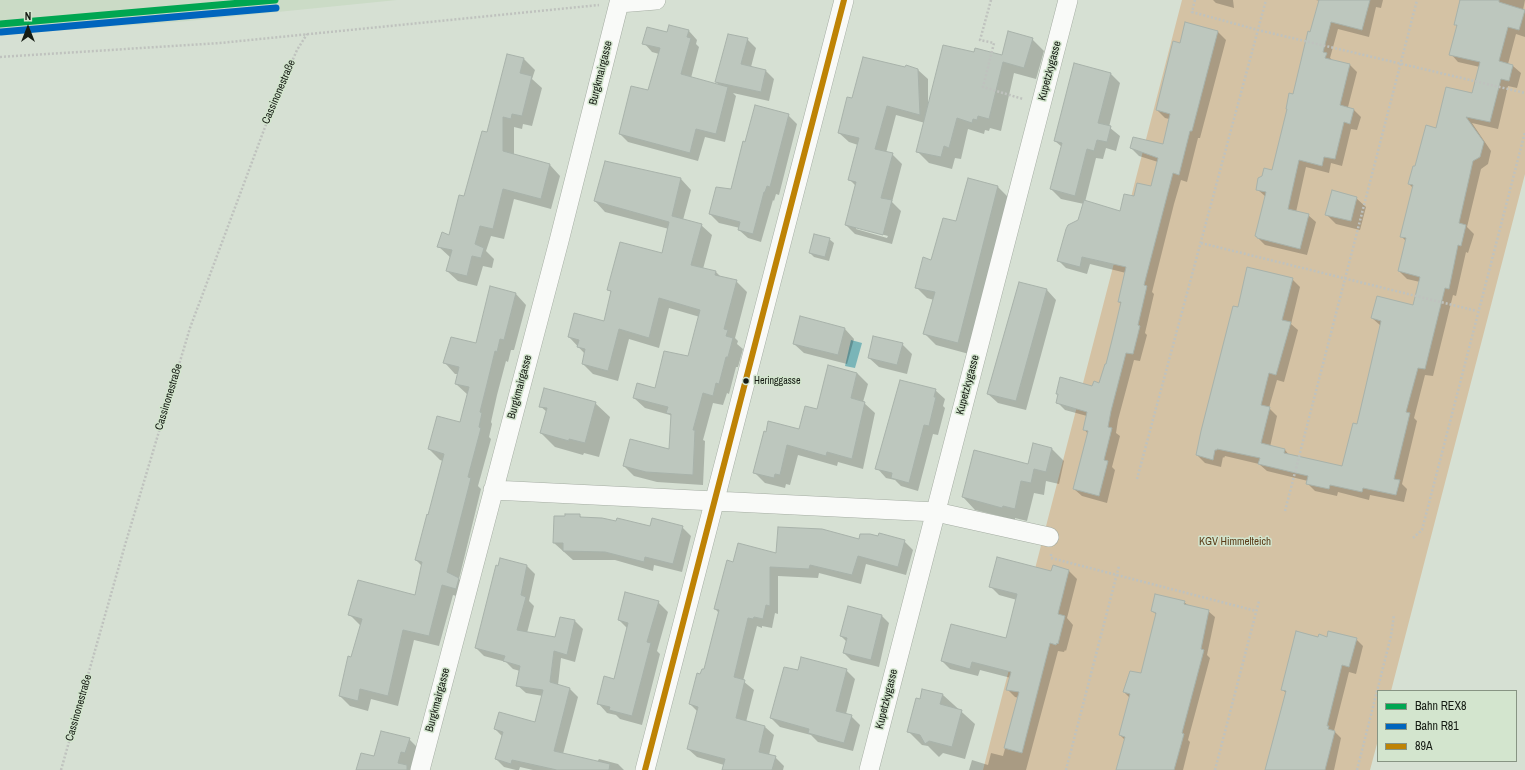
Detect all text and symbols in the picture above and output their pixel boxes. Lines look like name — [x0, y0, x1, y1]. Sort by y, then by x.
north arrow — [8, 8, 48, 48]
text: N — [25, 9, 31, 23]
street label: Burgkmairgasse — [587, 40, 615, 106]
street label: Kupetzkygasse — [1036, 40, 1064, 102]
street label: Cassinonestraße — [260, 58, 298, 126]
street label: Burgkmairgasse — [505, 354, 535, 420]
street label: Kupetzkygasse — [954, 354, 982, 416]
street label: Cassinonestraße — [153, 362, 185, 432]
place label: Heringgasse — [754, 375, 800, 387]
marker: Heringgasse — [741, 376, 751, 386]
park label: KGV Himmelteich — [1199, 535, 1271, 549]
street label: Burgkmairgasse — [423, 667, 453, 733]
street label: Kupetzkygasse — [873, 668, 901, 730]
street label: Cassinonestraße — [63, 673, 95, 743]
legend — [1377, 690, 1517, 762]
text: Bahn REX8 — [1415, 698, 1466, 714]
text: Bahn R81 — [1415, 718, 1459, 734]
text: 89A — [1415, 738, 1433, 754]

